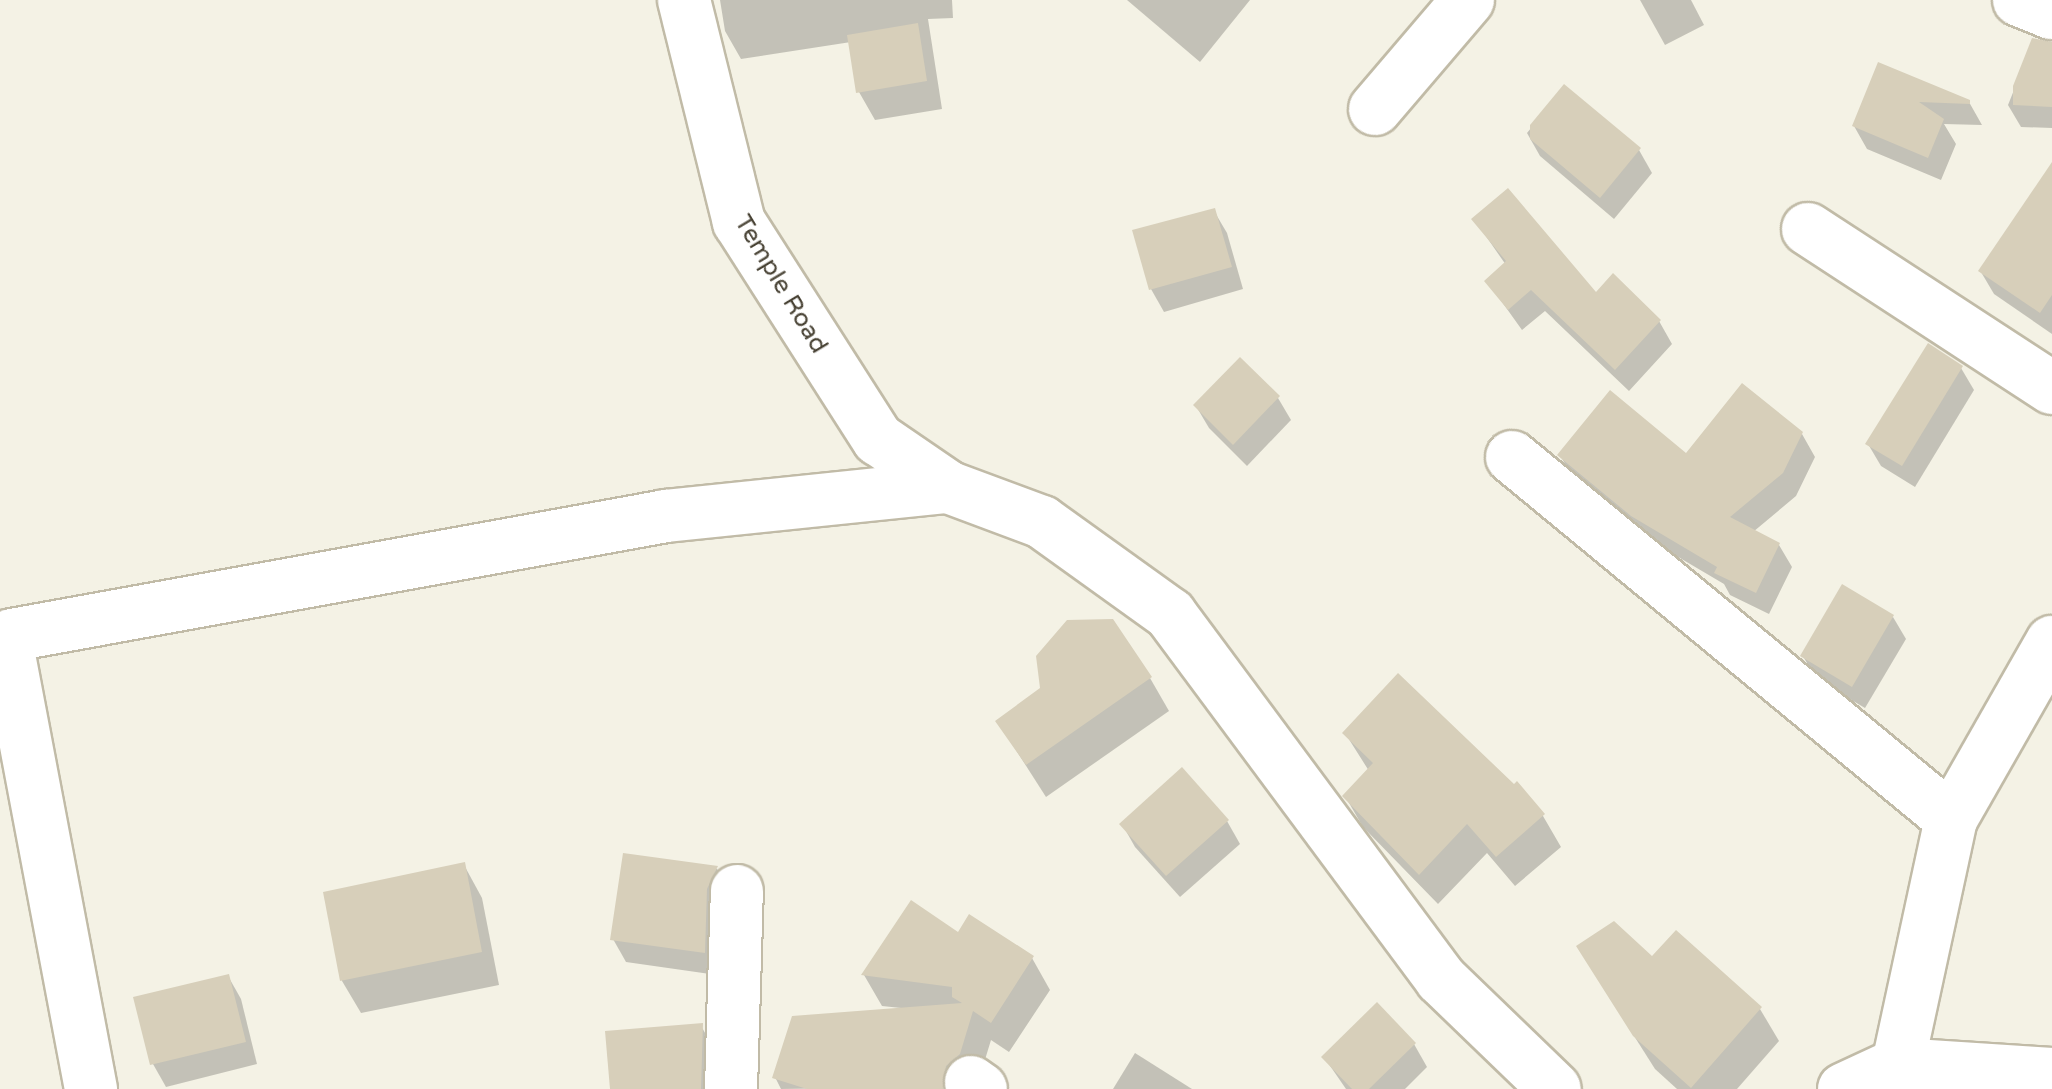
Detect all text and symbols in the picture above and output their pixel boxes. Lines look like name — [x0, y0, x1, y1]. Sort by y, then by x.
street label: Temple Road — [728, 209, 834, 359]

